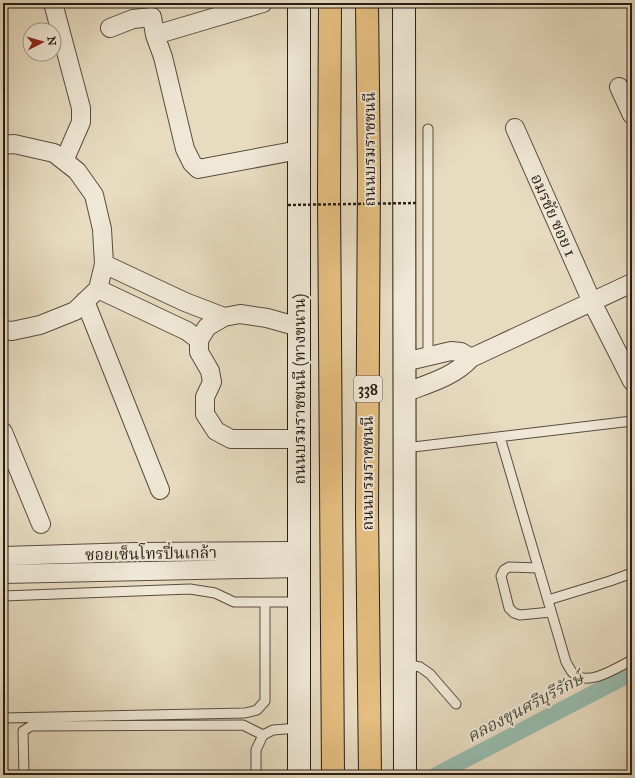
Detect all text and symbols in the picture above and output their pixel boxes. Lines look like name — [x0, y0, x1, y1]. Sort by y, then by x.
north arrow — [22, 22, 62, 62]
text: N — [44, 36, 58, 47]
street label: ถนนบรมราชชนนี — [360, 92, 379, 206]
street label: อมรชัย ซอย 1 — [527, 171, 580, 259]
street label: ถนนบรมราชชนนี (ทางขนาน) — [290, 294, 310, 484]
road number: 338 — [354, 376, 382, 402]
street label: ถนนบรมราชชนนี — [358, 416, 377, 530]
street label: ซอยเซ็นโทรปิ่นเกล้า — [85, 541, 217, 564]
water label: คลองขุนศรีบุรีรักษ์ — [463, 667, 589, 747]

